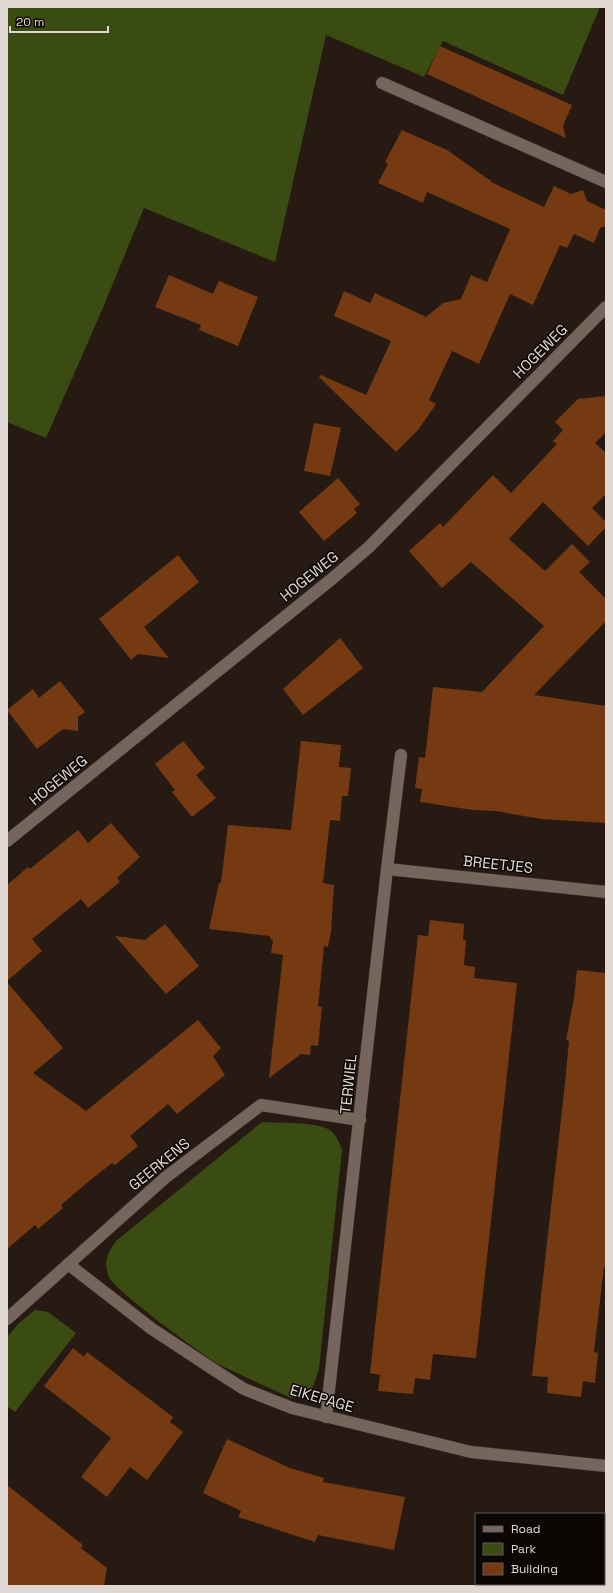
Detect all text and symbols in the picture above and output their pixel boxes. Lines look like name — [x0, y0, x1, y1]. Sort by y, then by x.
scale bar — [10, 8, 108, 34]
text: 20 m — [16, 14, 44, 30]
street label: HOGEWEG — [509, 320, 571, 382]
street label: HOGEWEG — [276, 547, 342, 605]
street label: HOGEWEG — [25, 751, 91, 809]
street label: BREETJES — [462, 851, 534, 877]
street label: TERWIEL — [335, 1053, 361, 1115]
street label: GEERKENS — [125, 1134, 193, 1194]
street label: EIKEPAGE — [288, 1380, 356, 1416]
legend — [475, 1513, 605, 1585]
text: Road — [511, 1521, 540, 1537]
text: Park — [511, 1541, 536, 1557]
text: Building — [511, 1561, 558, 1577]

